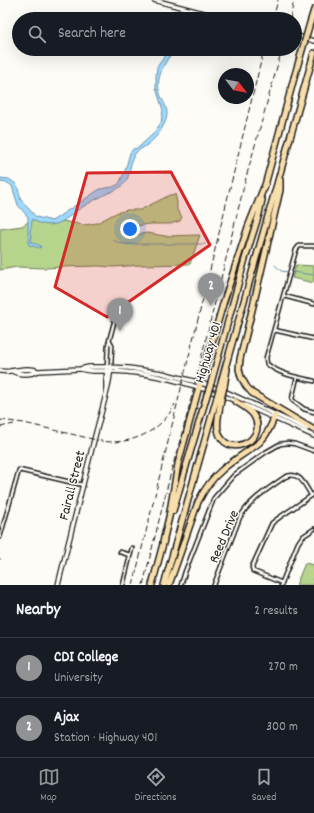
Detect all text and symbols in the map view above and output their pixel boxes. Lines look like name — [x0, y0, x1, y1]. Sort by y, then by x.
search box — [12, 12, 302, 56]
icon: search — [26, 23, 48, 45]
text: Search here — [58, 23, 126, 45]
north arrow — [218, 68, 254, 104]
your location — [120, 219, 140, 239]
pin: 2 — [198, 273, 224, 306]
pin: 1 — [107, 298, 133, 331]
street label: Highway 401 — [191, 319, 227, 386]
street label: Fairall Street — [55, 449, 91, 522]
street label: Reed Drive — [205, 507, 245, 566]
text: Nearby — [16, 599, 60, 623]
text: 2 results — [254, 602, 298, 621]
text: CDI College — [54, 647, 118, 669]
text: 1 — [28, 658, 30, 677]
text: 270 m — [268, 658, 298, 677]
text: University — [54, 669, 103, 688]
text: Ajax — [54, 707, 79, 729]
text: 2 — [26, 718, 32, 737]
text: 300 m — [266, 718, 298, 737]
text: Station · Highway 401 — [54, 729, 157, 748]
tab: Map — [38, 766, 60, 806]
tab: Directions — [135, 766, 177, 806]
tab: Saved — [252, 766, 276, 806]

